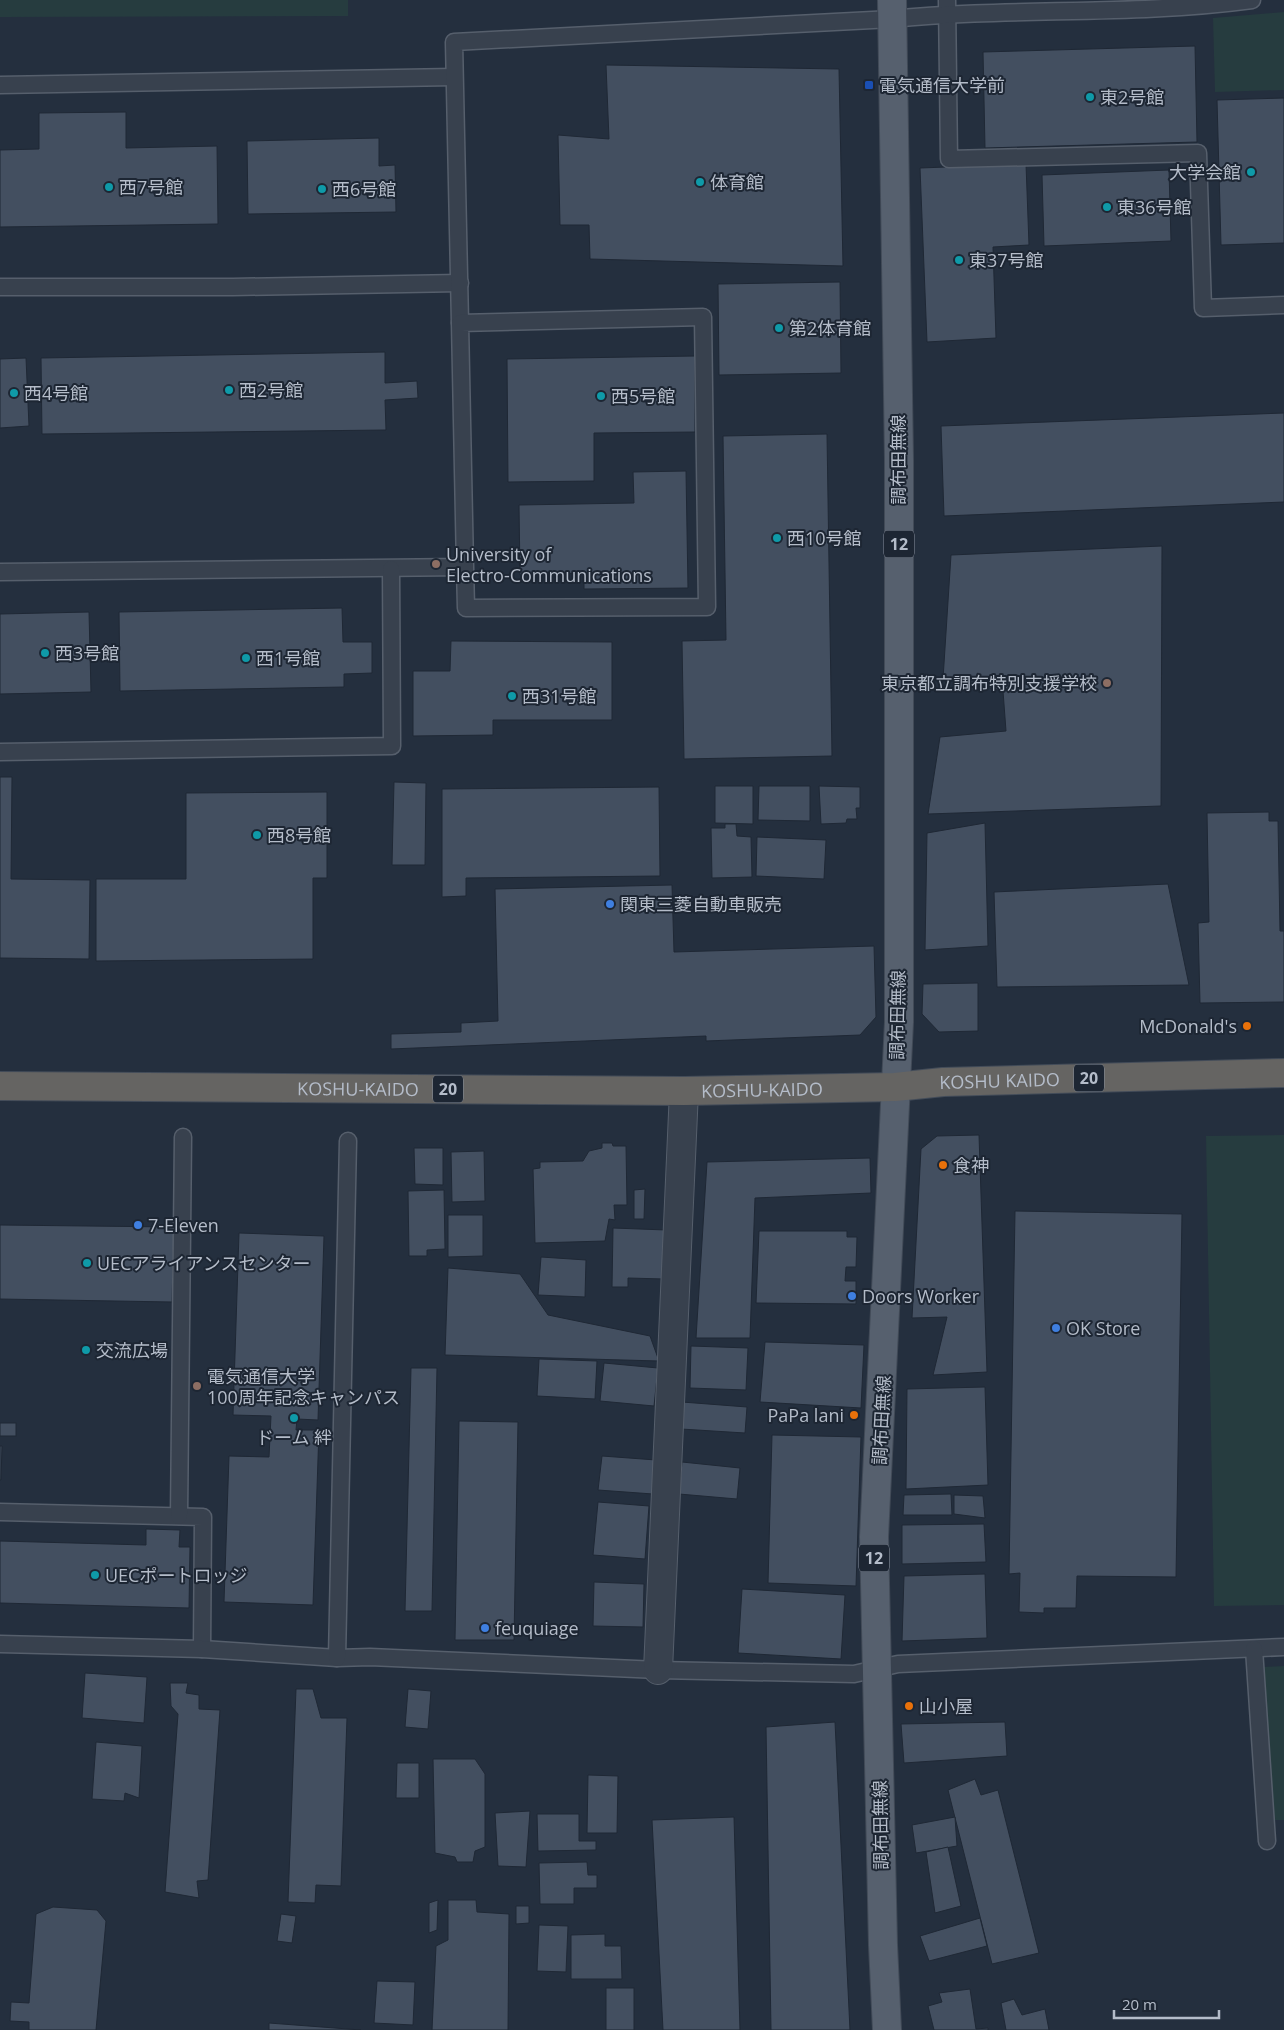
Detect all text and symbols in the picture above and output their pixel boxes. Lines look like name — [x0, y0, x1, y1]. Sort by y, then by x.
place label: 電気通信大学前 — [879, 73, 1005, 97]
marker: 電気通信大学前 — [863, 79, 875, 91]
place label: 東2号館 — [1100, 85, 1164, 109]
marker: 東2号館 — [1084, 91, 1096, 103]
place label: 大学会館 — [1169, 160, 1241, 184]
marker: 大学会館 — [1245, 166, 1257, 178]
place label: 体育館 — [710, 170, 764, 194]
place label: 西7号館 — [119, 175, 183, 199]
marker: 体育館 — [694, 176, 706, 188]
place label: 西6号館 — [332, 177, 396, 201]
marker: 西7号館 — [103, 181, 115, 193]
marker: 西6号館 — [316, 183, 328, 195]
place label: 東36号館 — [1117, 195, 1192, 219]
marker: 東36号館 — [1101, 201, 1113, 213]
place label: 東37号館 — [969, 248, 1044, 272]
marker: 東37号館 — [953, 254, 965, 266]
place label: 第2体育館 — [789, 316, 871, 340]
marker: 第2体育館 — [773, 322, 785, 334]
place label: 西2号館 — [239, 378, 303, 402]
place label: 西4号館 — [24, 381, 88, 405]
marker: 西2号館 — [223, 384, 235, 396]
place label: 西5号館 — [611, 384, 675, 408]
marker: 西4号館 — [8, 387, 20, 399]
marker: 西5号館 — [595, 390, 607, 402]
street label: 調布田無線 — [886, 415, 910, 505]
place label: 西10号館 — [787, 526, 862, 550]
road number: 12 — [884, 530, 914, 558]
marker: 西10号館 — [771, 532, 783, 544]
place label: University of Electro-Communications — [446, 542, 652, 587]
marker: University of Electro-Communications — [430, 558, 442, 570]
place label: 西3号館 — [55, 641, 119, 665]
place label: 西1号館 — [256, 646, 320, 670]
marker: 西3号館 — [39, 647, 51, 659]
marker: 西1号館 — [240, 652, 252, 664]
place label: 東京都立調布特別支援学校 — [881, 671, 1097, 695]
marker: 東京都立調布特別支援学校 — [1101, 677, 1113, 689]
place label: 西31号館 — [522, 684, 597, 708]
marker: 西31号館 — [506, 690, 518, 702]
place label: 西8号館 — [267, 823, 331, 847]
marker: 西8号館 — [251, 829, 263, 841]
place label: 関東三菱自動車販売 — [620, 892, 782, 916]
marker: 関東三菱自動車販売 — [604, 898, 616, 910]
street label: 調布田無線 — [884, 970, 910, 1060]
place label: McDonald's — [1139, 1014, 1237, 1038]
marker: McDonald's — [1241, 1020, 1253, 1032]
road number: 20 — [1074, 1064, 1104, 1092]
street label: KOSHU KAIDO — [939, 1067, 1060, 1094]
street label: KOSHU-KAIDO — [297, 1076, 419, 1101]
road number: 20 — [433, 1076, 463, 1102]
street label: KOSHU-KAIDO — [701, 1076, 823, 1103]
place label: 食神 — [953, 1153, 989, 1177]
marker: 食神 — [937, 1159, 949, 1171]
place label: 7-Eleven — [148, 1213, 219, 1237]
marker: 7-Eleven — [132, 1219, 144, 1231]
place label: UECアライアンスセンター — [97, 1251, 310, 1275]
marker: UECアライアンスセンター — [81, 1257, 93, 1269]
place label: Doors Worker — [862, 1284, 980, 1308]
marker: Doors Worker — [846, 1290, 858, 1302]
place label: OK Store — [1066, 1316, 1140, 1340]
marker: OK Store — [1050, 1322, 1062, 1334]
place label: 交流広場 — [96, 1338, 168, 1362]
marker: 交流広場 — [80, 1344, 92, 1356]
place label: 電気通信大学 100周年記念キャンパス — [207, 1364, 400, 1409]
street label: 調布田無線 — [867, 1374, 895, 1466]
marker: 電気通信大学 100周年記念キャンパス — [191, 1380, 203, 1392]
place label: PaPa lani — [768, 1403, 844, 1427]
marker: PaPa lani — [848, 1409, 860, 1421]
marker: ドーム 絆 — [288, 1412, 300, 1424]
place label: ドーム 絆 — [256, 1425, 332, 1449]
road number: 12 — [859, 1545, 889, 1572]
place label: UECポートロッジ — [105, 1563, 247, 1587]
marker: UECポートロッジ — [89, 1569, 101, 1581]
place label: feuquiage — [495, 1616, 579, 1640]
marker: feuquiage — [479, 1622, 491, 1634]
place label: 山小屋 — [919, 1694, 973, 1718]
marker: 山小屋 — [903, 1700, 915, 1712]
street label: 調布田無線 — [867, 1780, 893, 1870]
scale bar — [1114, 1988, 1219, 2020]
text: 20 m — [1122, 1994, 1157, 2014]

